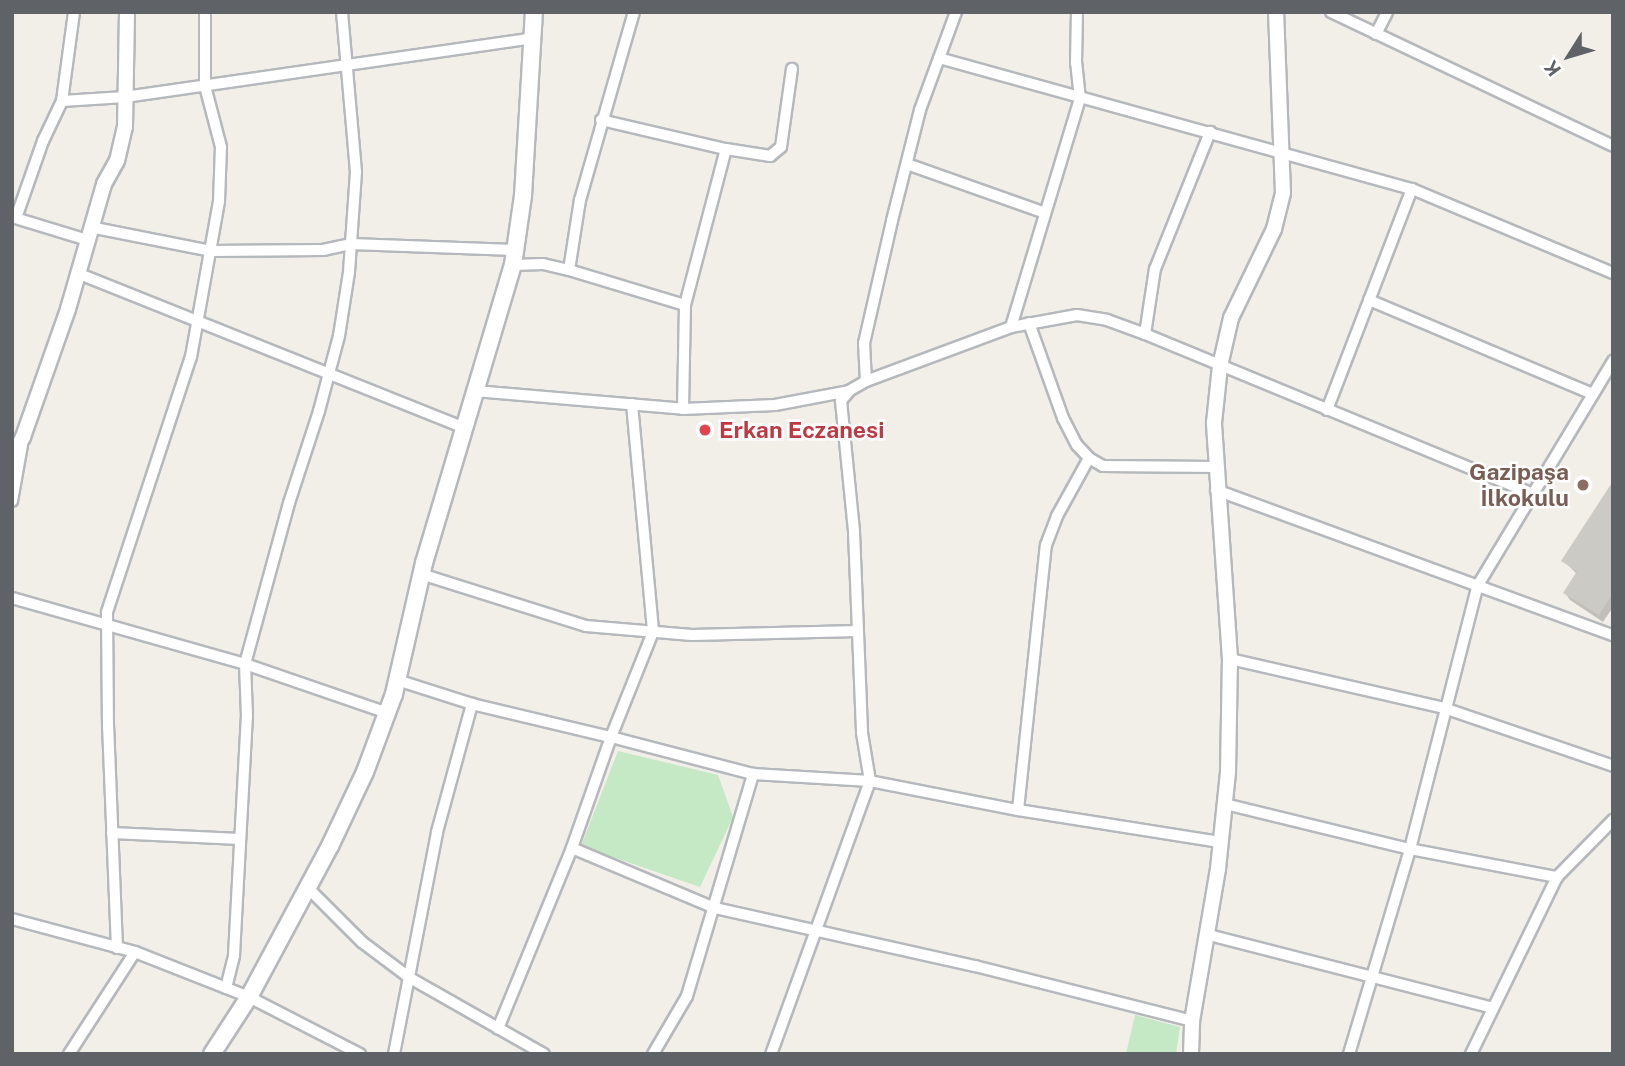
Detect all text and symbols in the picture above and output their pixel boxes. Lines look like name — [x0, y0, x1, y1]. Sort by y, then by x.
north arrow — [1534, 21, 1604, 91]
text: K — [1539, 57, 1565, 81]
place label: Erkan Eczanesi — [719, 416, 884, 444]
marker: Erkan Eczanesi — [697, 422, 713, 438]
place label: Gazipaşa İlkokulu — [1469, 458, 1569, 512]
marker: Gazipaşa İlkokulu — [1575, 477, 1591, 493]

